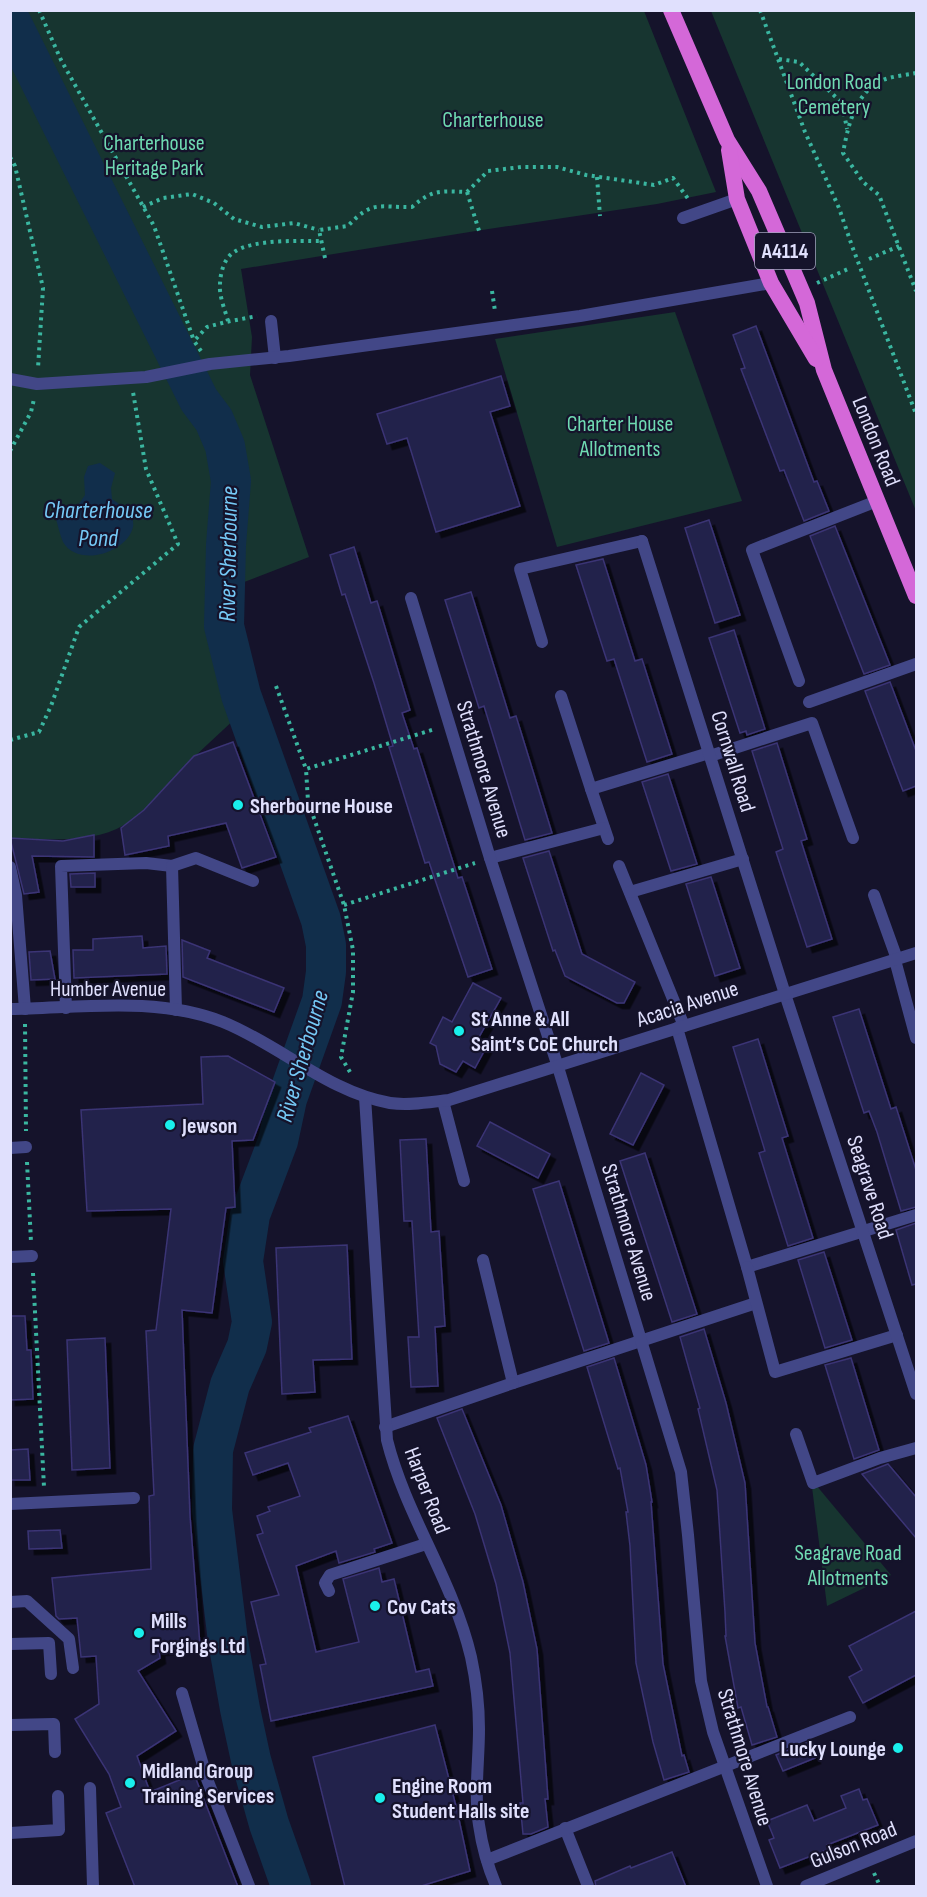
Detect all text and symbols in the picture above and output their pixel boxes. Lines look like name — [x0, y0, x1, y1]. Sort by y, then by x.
park label: London Road Cemetery — [787, 69, 881, 121]
park label: Charterhouse — [442, 107, 544, 134]
park label: Charterhouse Heritage Park — [103, 130, 205, 182]
road number: A4114 — [755, 233, 815, 269]
street label: London Road — [845, 393, 906, 490]
park label: Charter House Allotments — [567, 411, 673, 463]
water label: River Sherbourne — [213, 486, 244, 622]
water label: Charterhouse Pond — [44, 496, 152, 553]
street label: Strathmore Avenue — [450, 698, 517, 841]
street label: Cornwall Road — [704, 708, 761, 815]
place label: Sherbourne House — [250, 793, 393, 820]
marker: Sherbourne House — [231, 798, 245, 812]
street label: Acacia Avenue — [632, 975, 742, 1034]
street label: Humber Avenue — [50, 976, 166, 1003]
water label: River Sherbourne — [270, 987, 335, 1125]
place label: St Anne & All Saint’s CoE Church — [471, 1006, 618, 1058]
marker: St Anne & All Saint’s CoE Church — [452, 1024, 466, 1038]
place label: Jewson — [181, 1113, 237, 1140]
marker: Jewson — [163, 1118, 177, 1132]
street label: Seagrave Road — [840, 1132, 899, 1243]
street label: Strathmore Avenue — [595, 1161, 662, 1304]
street label: Harper Road — [398, 1444, 455, 1538]
park label: Seagrave Road Allotments — [794, 1540, 902, 1592]
place label: Cov Cats — [387, 1594, 456, 1621]
marker: Cov Cats — [368, 1599, 382, 1613]
place label: Mills Forgings Ltd — [151, 1608, 245, 1660]
marker: Mills Forgings Ltd — [132, 1626, 146, 1640]
street label: Strathmore Avenue — [711, 1686, 778, 1829]
place label: Lucky Lounge — [781, 1736, 886, 1763]
marker: Lucky Lounge — [891, 1741, 905, 1755]
place label: Midland Group Training Services — [142, 1758, 274, 1810]
place label: Engine Room Student Halls site — [392, 1773, 529, 1825]
marker: Midland Group Training Services — [123, 1776, 137, 1790]
marker: Engine Room Student Halls site — [373, 1791, 387, 1805]
street label: Gulson Road — [806, 1816, 901, 1875]

